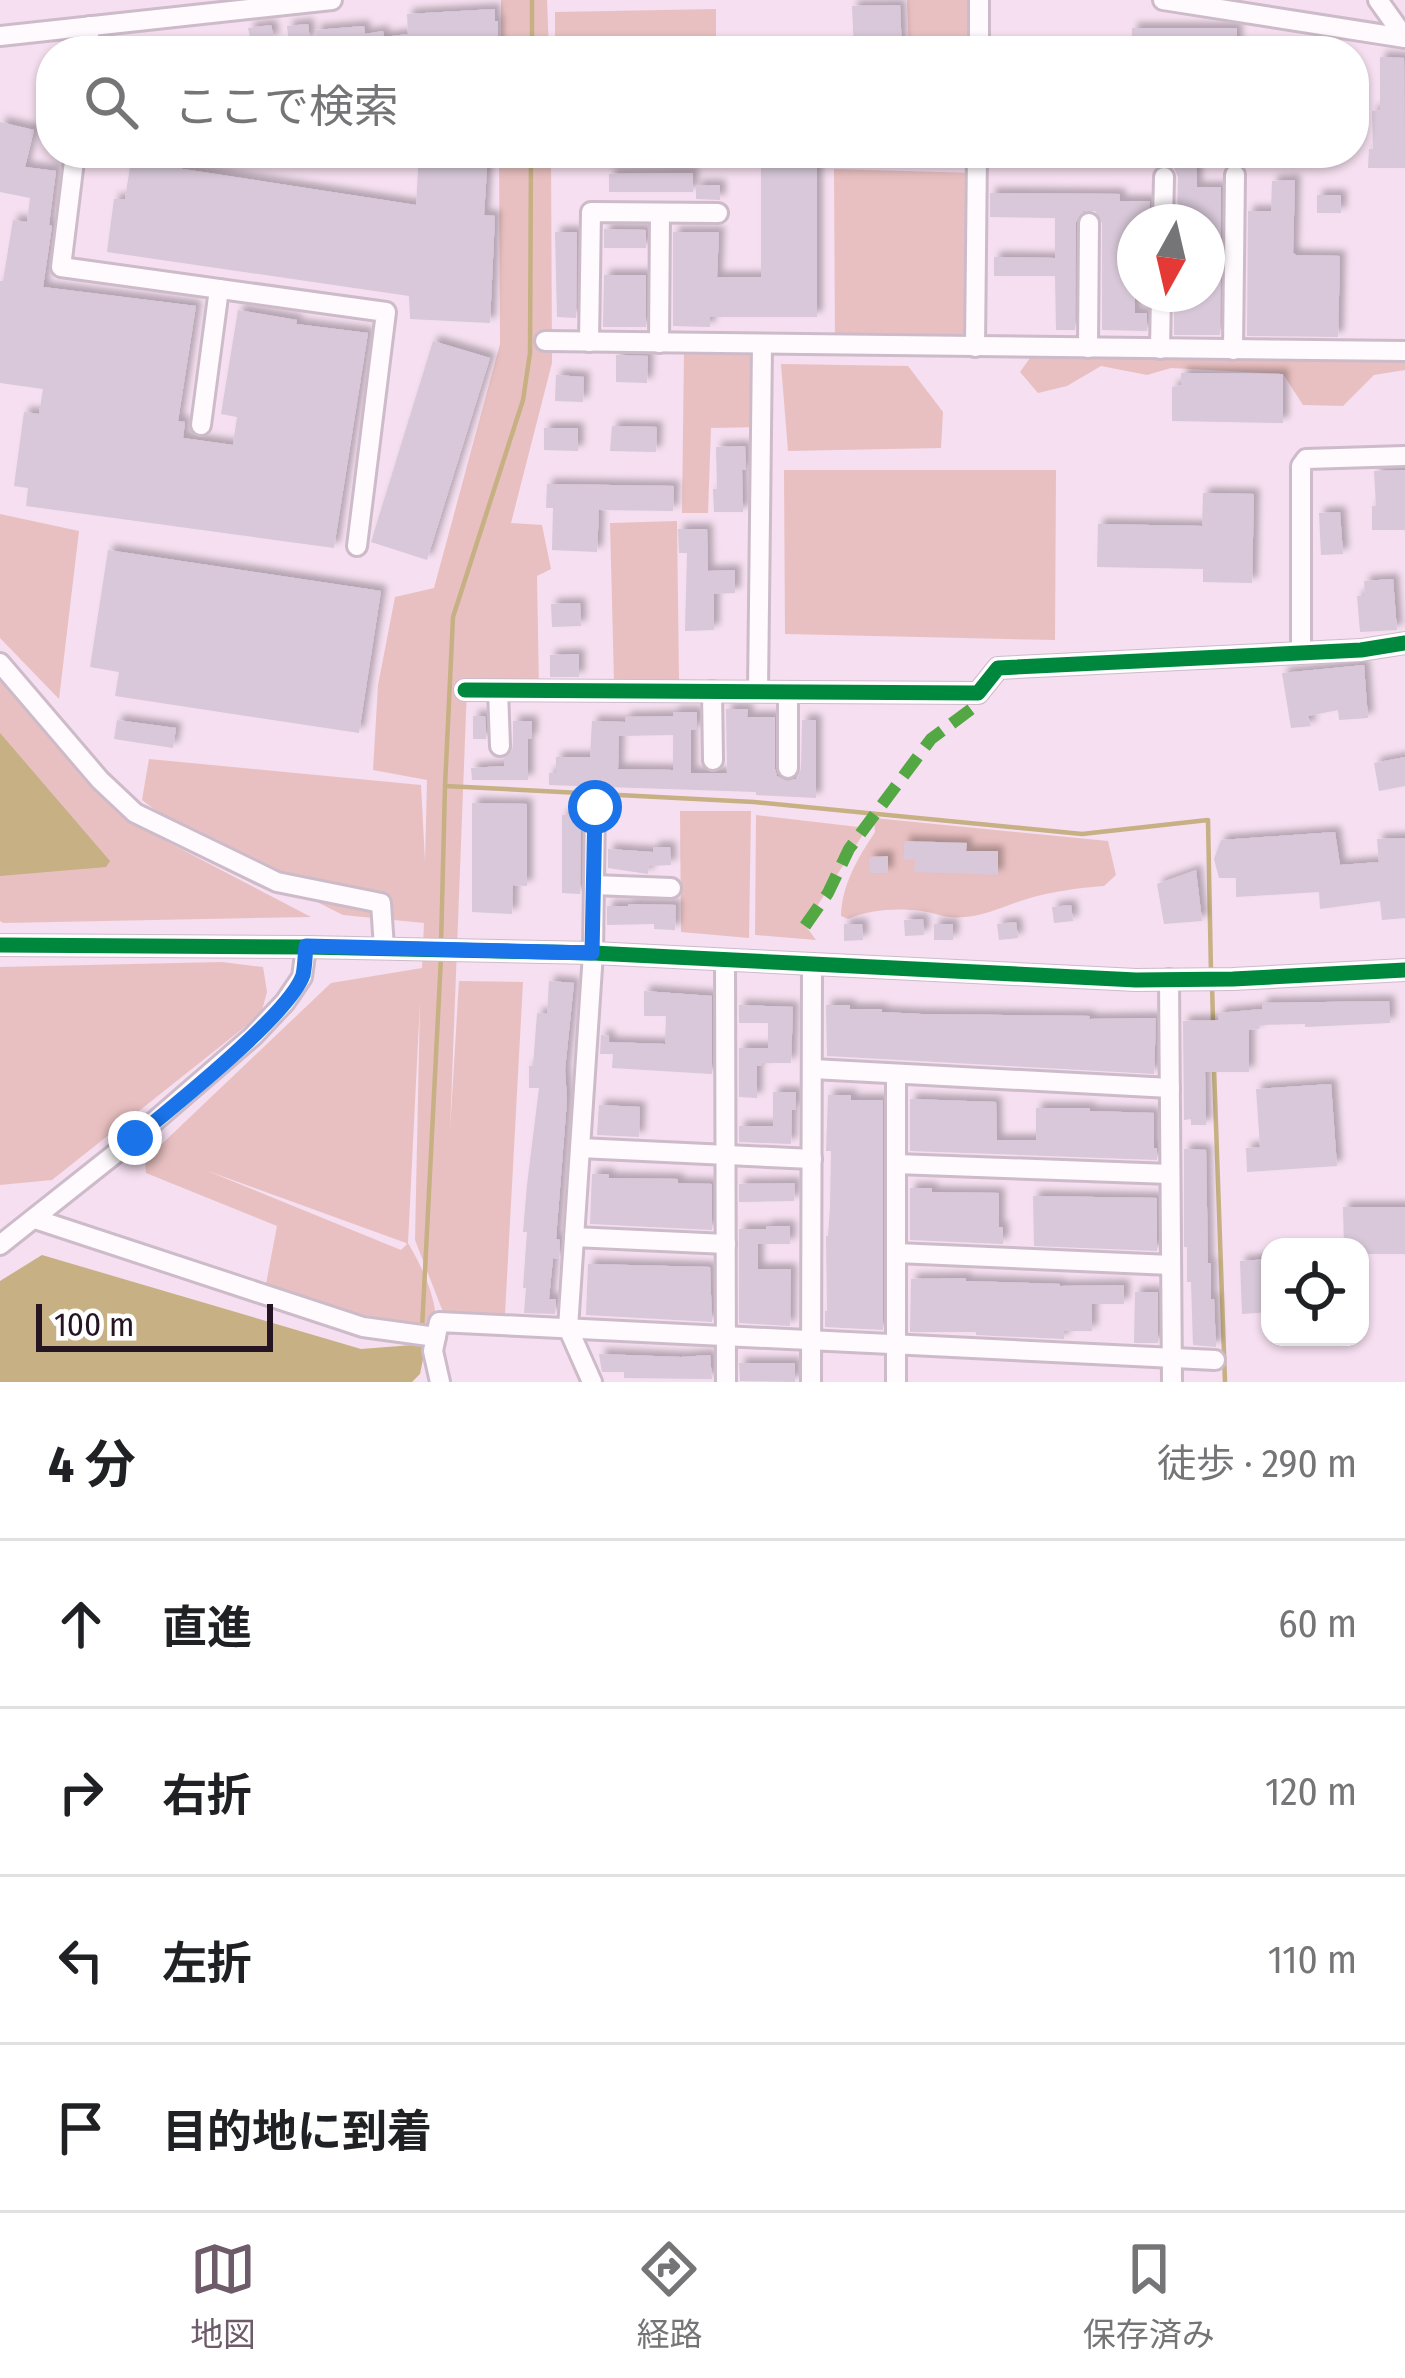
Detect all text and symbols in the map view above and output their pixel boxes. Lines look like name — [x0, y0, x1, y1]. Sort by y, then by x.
search box — [36, 36, 1369, 168]
icon: search — [78, 69, 144, 135]
text: ここで検索 — [174, 80, 399, 134]
north arrow — [1117, 204, 1225, 312]
route start — [568, 780, 622, 834]
route end — [108, 1111, 162, 1165]
map controls — [1261, 1238, 1369, 1346]
button: locate — [1261, 1238, 1369, 1346]
scale bar — [36, 1298, 273, 1351]
text: 100 m — [54, 1305, 134, 1345]
text: 4 分 — [48, 1434, 136, 1496]
text: 徒歩 · 290 m — [1157, 1441, 1357, 1487]
icon: ahead — [48, 1591, 114, 1657]
text: 直進 — [162, 1601, 252, 1655]
text: 60 m — [1278, 1601, 1357, 1647]
icon: right — [48, 1759, 114, 1825]
text: 右折 — [162, 1769, 252, 1823]
text: 120 m — [1265, 1769, 1357, 1815]
icon: left — [48, 1927, 114, 1993]
text: 左折 — [162, 1937, 252, 1991]
text: 110 m — [1268, 1937, 1357, 1983]
icon: arrive — [48, 2095, 114, 2161]
text: 目的地に到着 — [162, 2105, 432, 2159]
tab: 地図 — [190, 2236, 256, 2356]
tab: 経路 — [636, 2236, 702, 2356]
tab: 保存済み — [1083, 2236, 1215, 2356]

